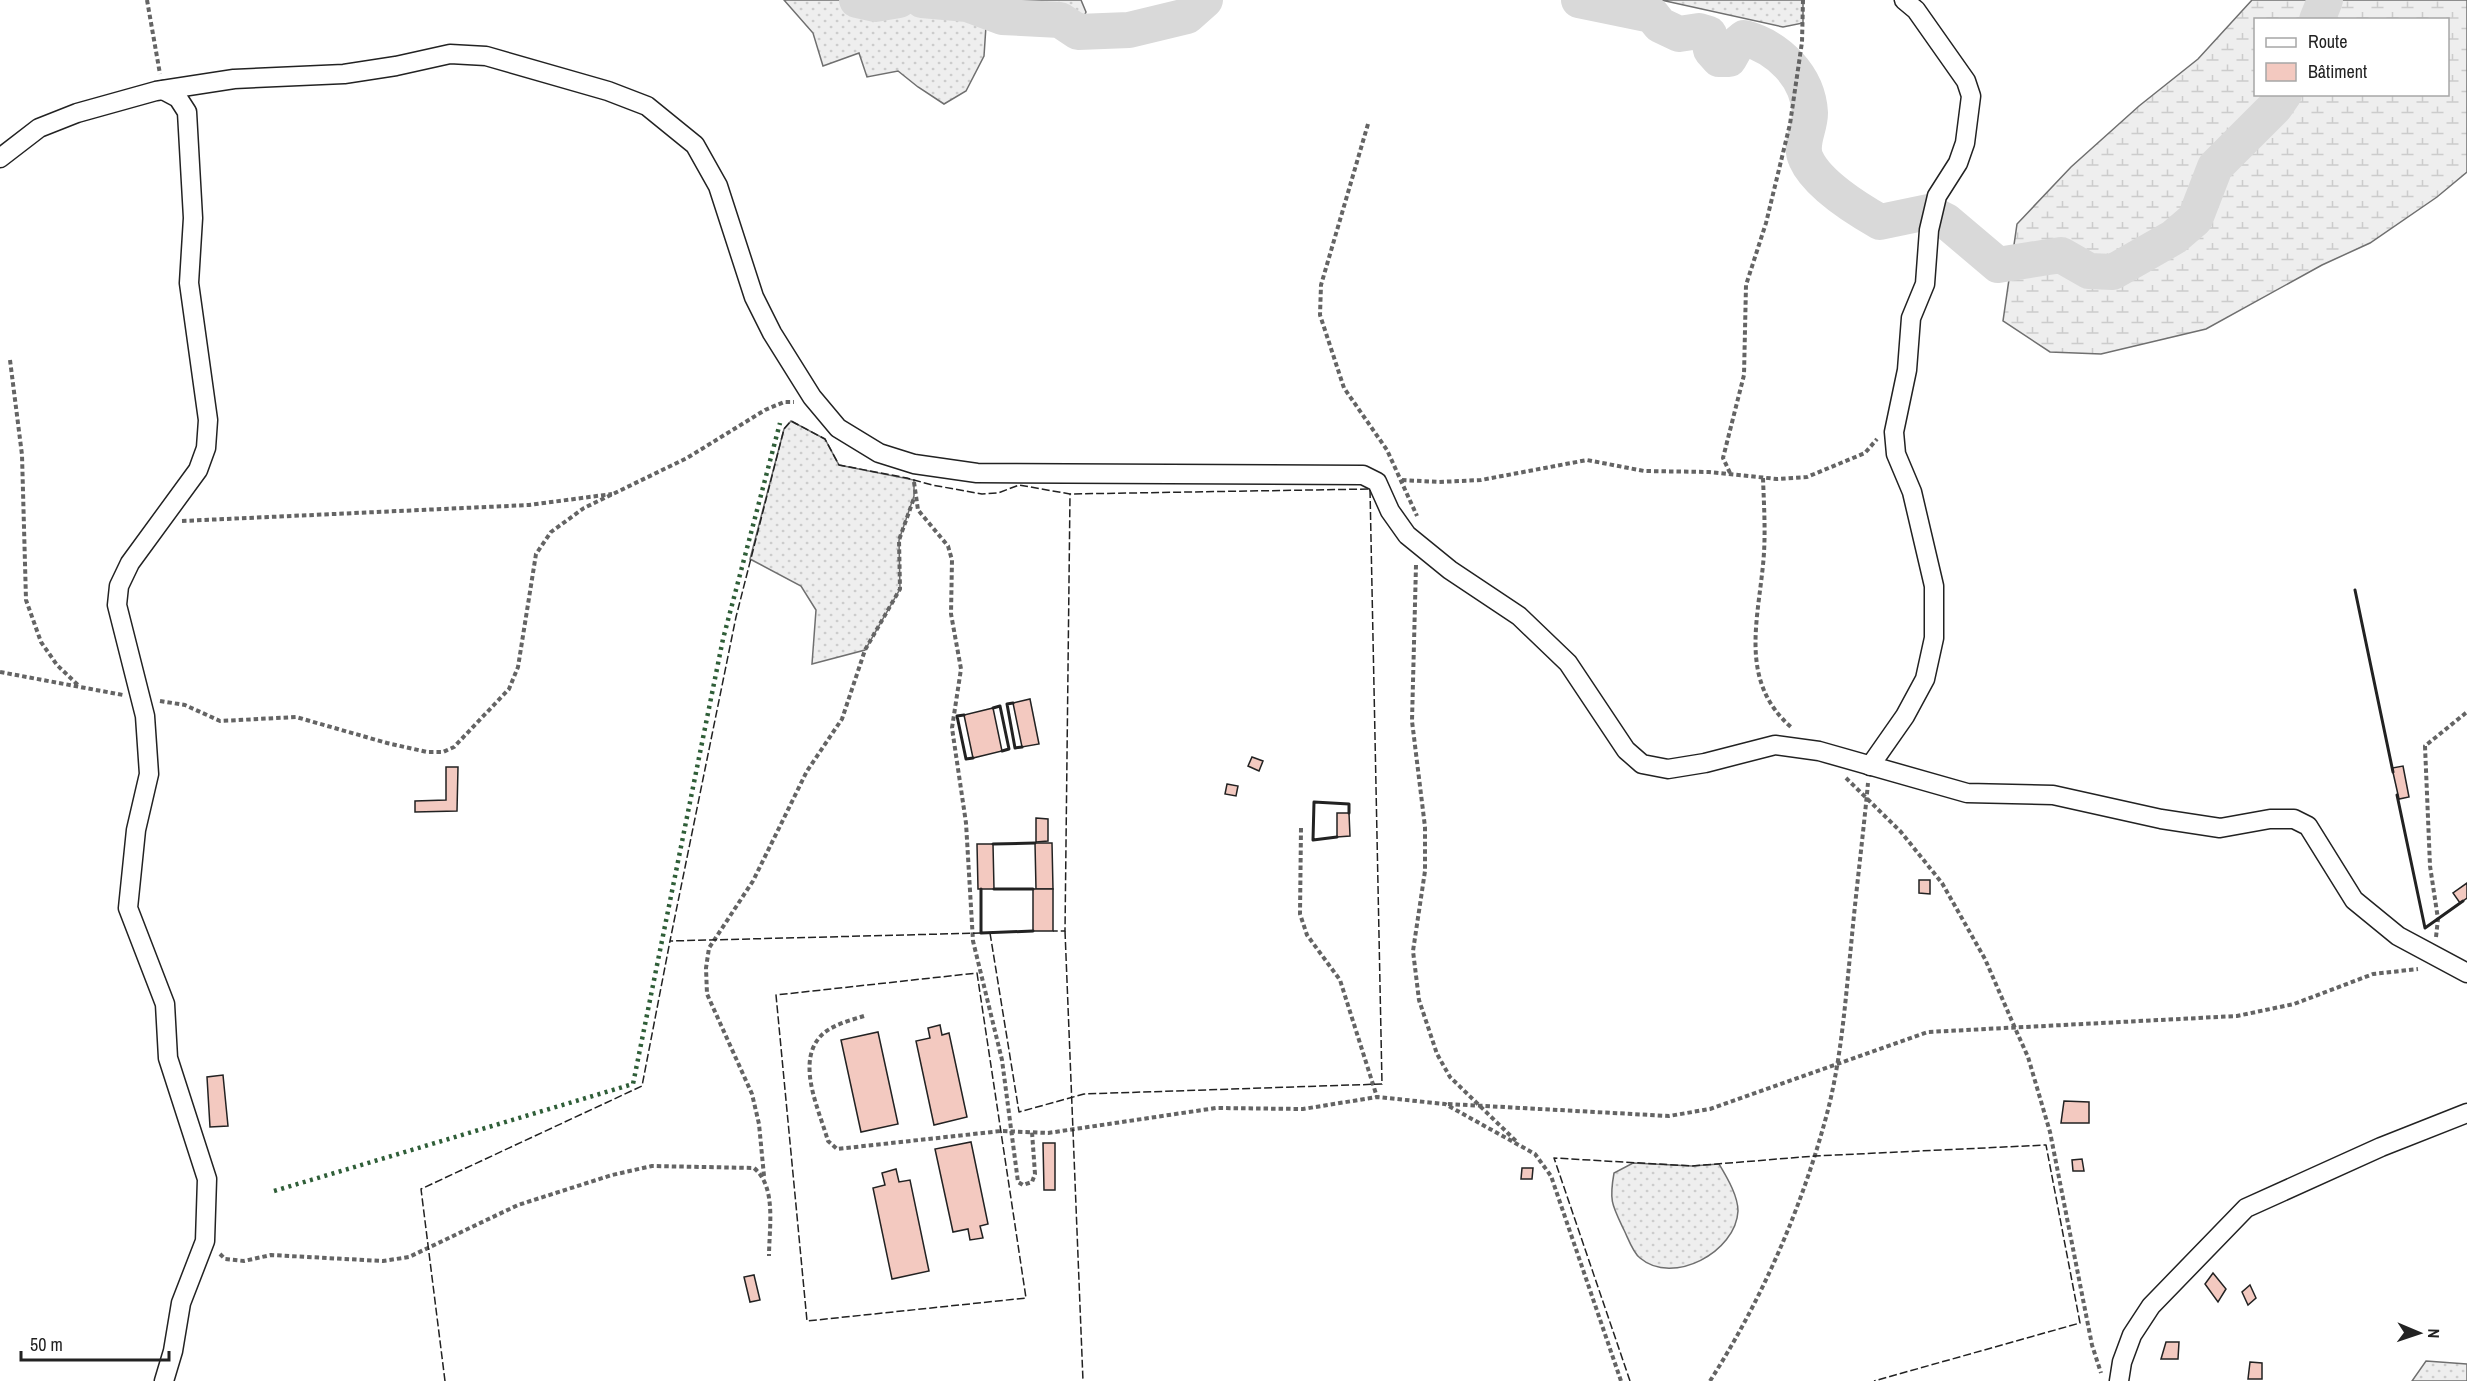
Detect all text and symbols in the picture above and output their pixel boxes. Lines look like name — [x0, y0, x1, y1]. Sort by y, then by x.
legend — [2254, 18, 2449, 96]
text: Route — [2308, 29, 2347, 54]
text: Bâtiment — [2308, 59, 2367, 84]
north arrow — [2389, 1303, 2449, 1363]
scale bar — [21, 1324, 170, 1362]
text: N — [2423, 1328, 2445, 1339]
text: 50 m — [30, 1332, 63, 1357]

